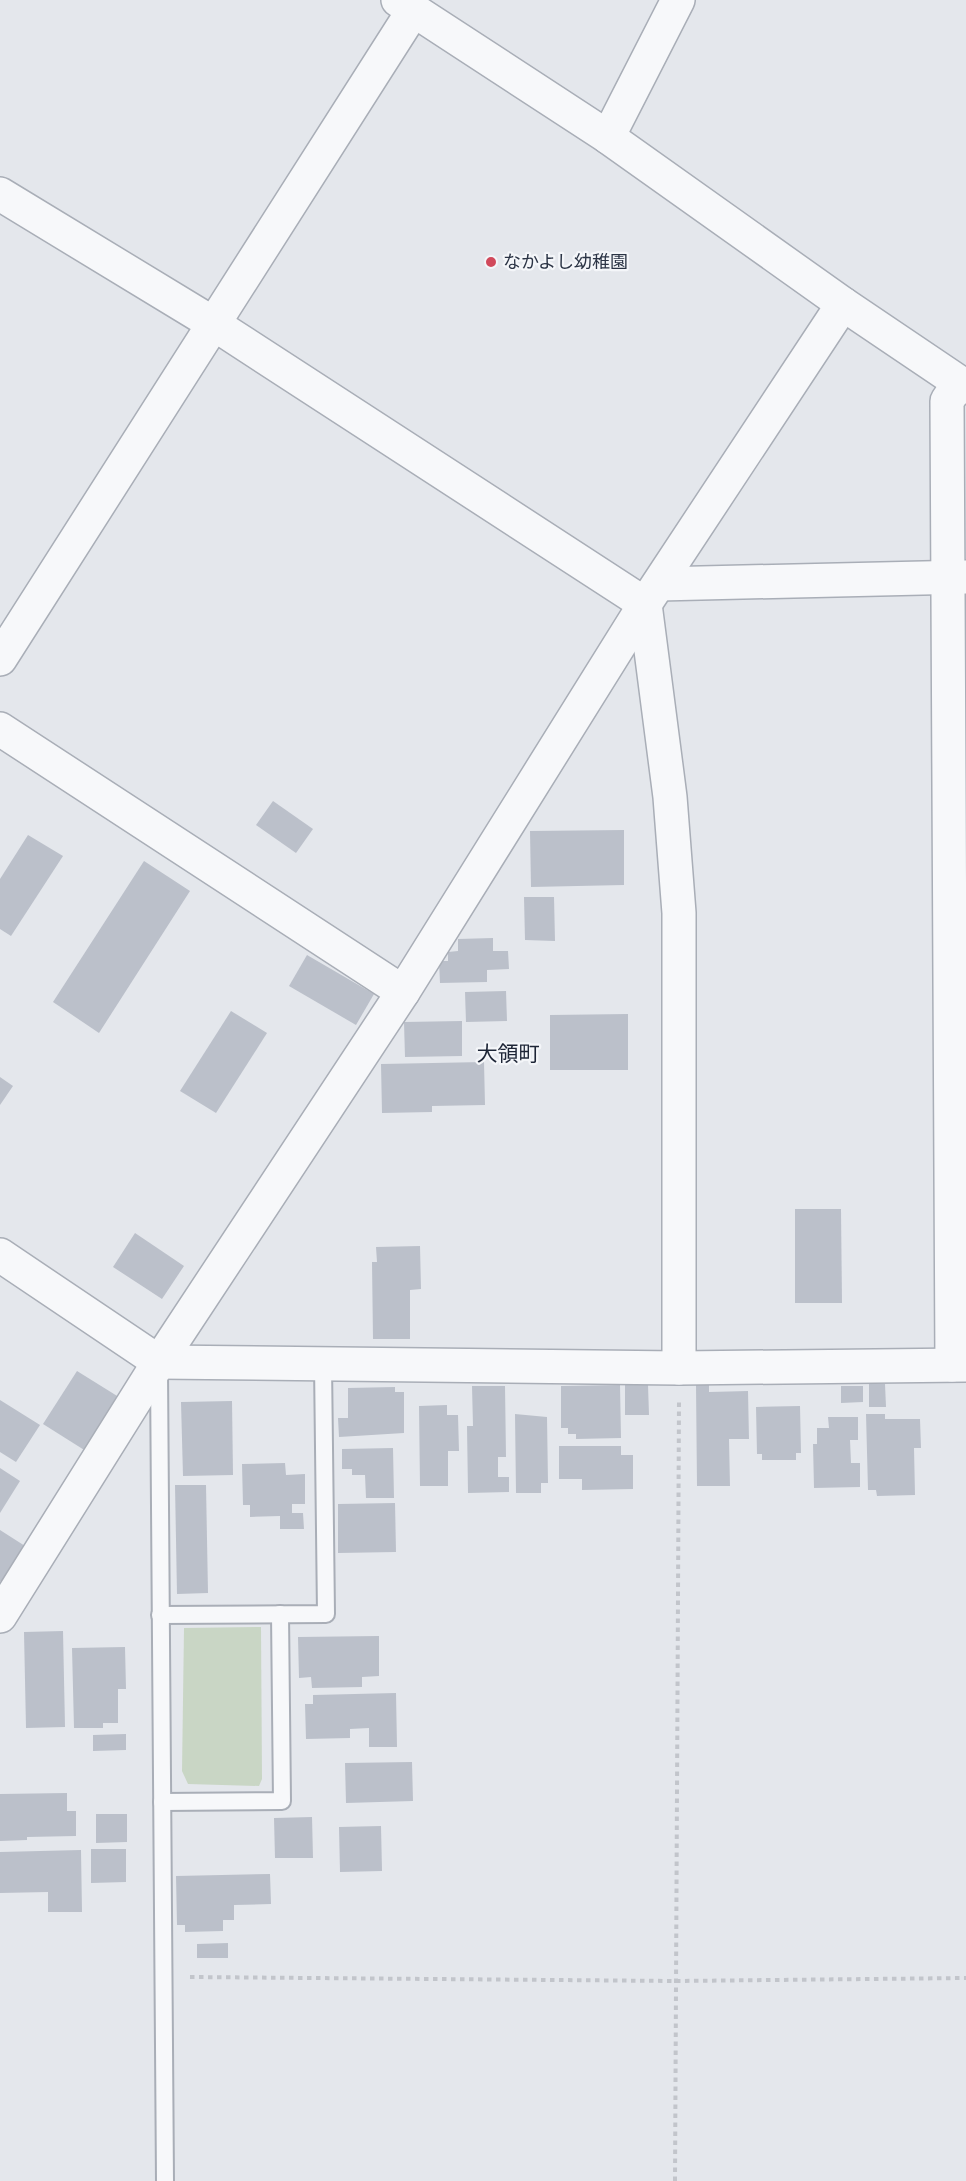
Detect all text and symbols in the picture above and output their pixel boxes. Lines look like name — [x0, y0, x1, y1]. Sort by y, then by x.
place label: なかよし幼稚園 — [503, 250, 628, 272]
marker: なかよし幼稚園 — [484, 255, 498, 269]
district label: 大領町 — [477, 1040, 540, 1065]

